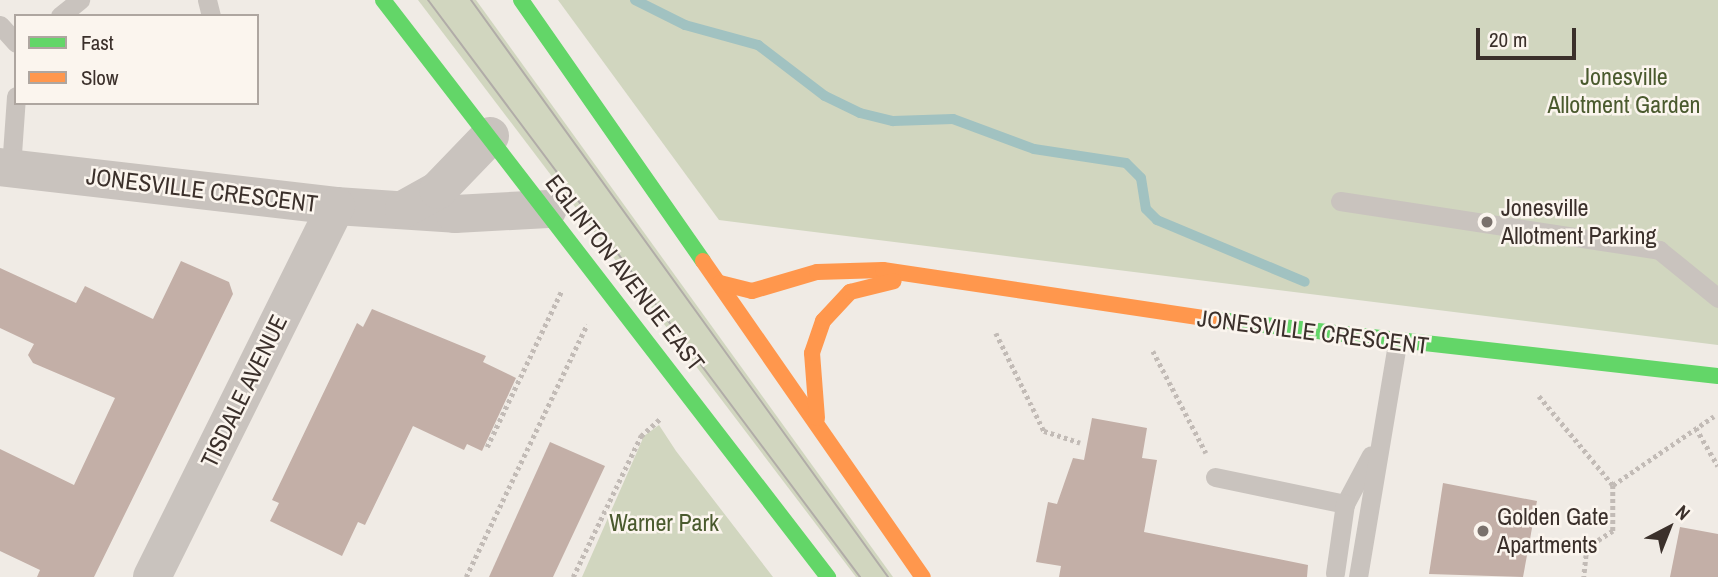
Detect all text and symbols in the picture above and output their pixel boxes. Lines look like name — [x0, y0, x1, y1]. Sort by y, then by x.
legend — [14, 14, 259, 105]
scale bar — [1480, 14, 1580, 58]
text: 20 m — [1489, 25, 1527, 54]
text: Fast — [81, 28, 114, 57]
text: Slow — [81, 63, 118, 92]
park label: Jonesville Allotment Garden — [1547, 63, 1701, 119]
street label: JONESVILLE CRESCENT — [85, 162, 319, 218]
street label: EGLINTON AVENUE EAST — [539, 169, 711, 377]
place label: Jonesville Allotment Parking — [1501, 194, 1656, 250]
marker: Jonesville Allotment Parking — [1479, 214, 1495, 230]
street label: JONESVILLE CRESCENT — [1196, 304, 1430, 360]
street label: TISDALE AVENUE — [194, 310, 294, 472]
north arrow — [1634, 493, 1704, 563]
text: N — [1670, 499, 1696, 526]
place label: Golden Gate Apartments — [1497, 503, 1609, 559]
park label: Warner Park — [609, 509, 719, 537]
marker: Golden Gate Apartments — [1475, 523, 1491, 539]

